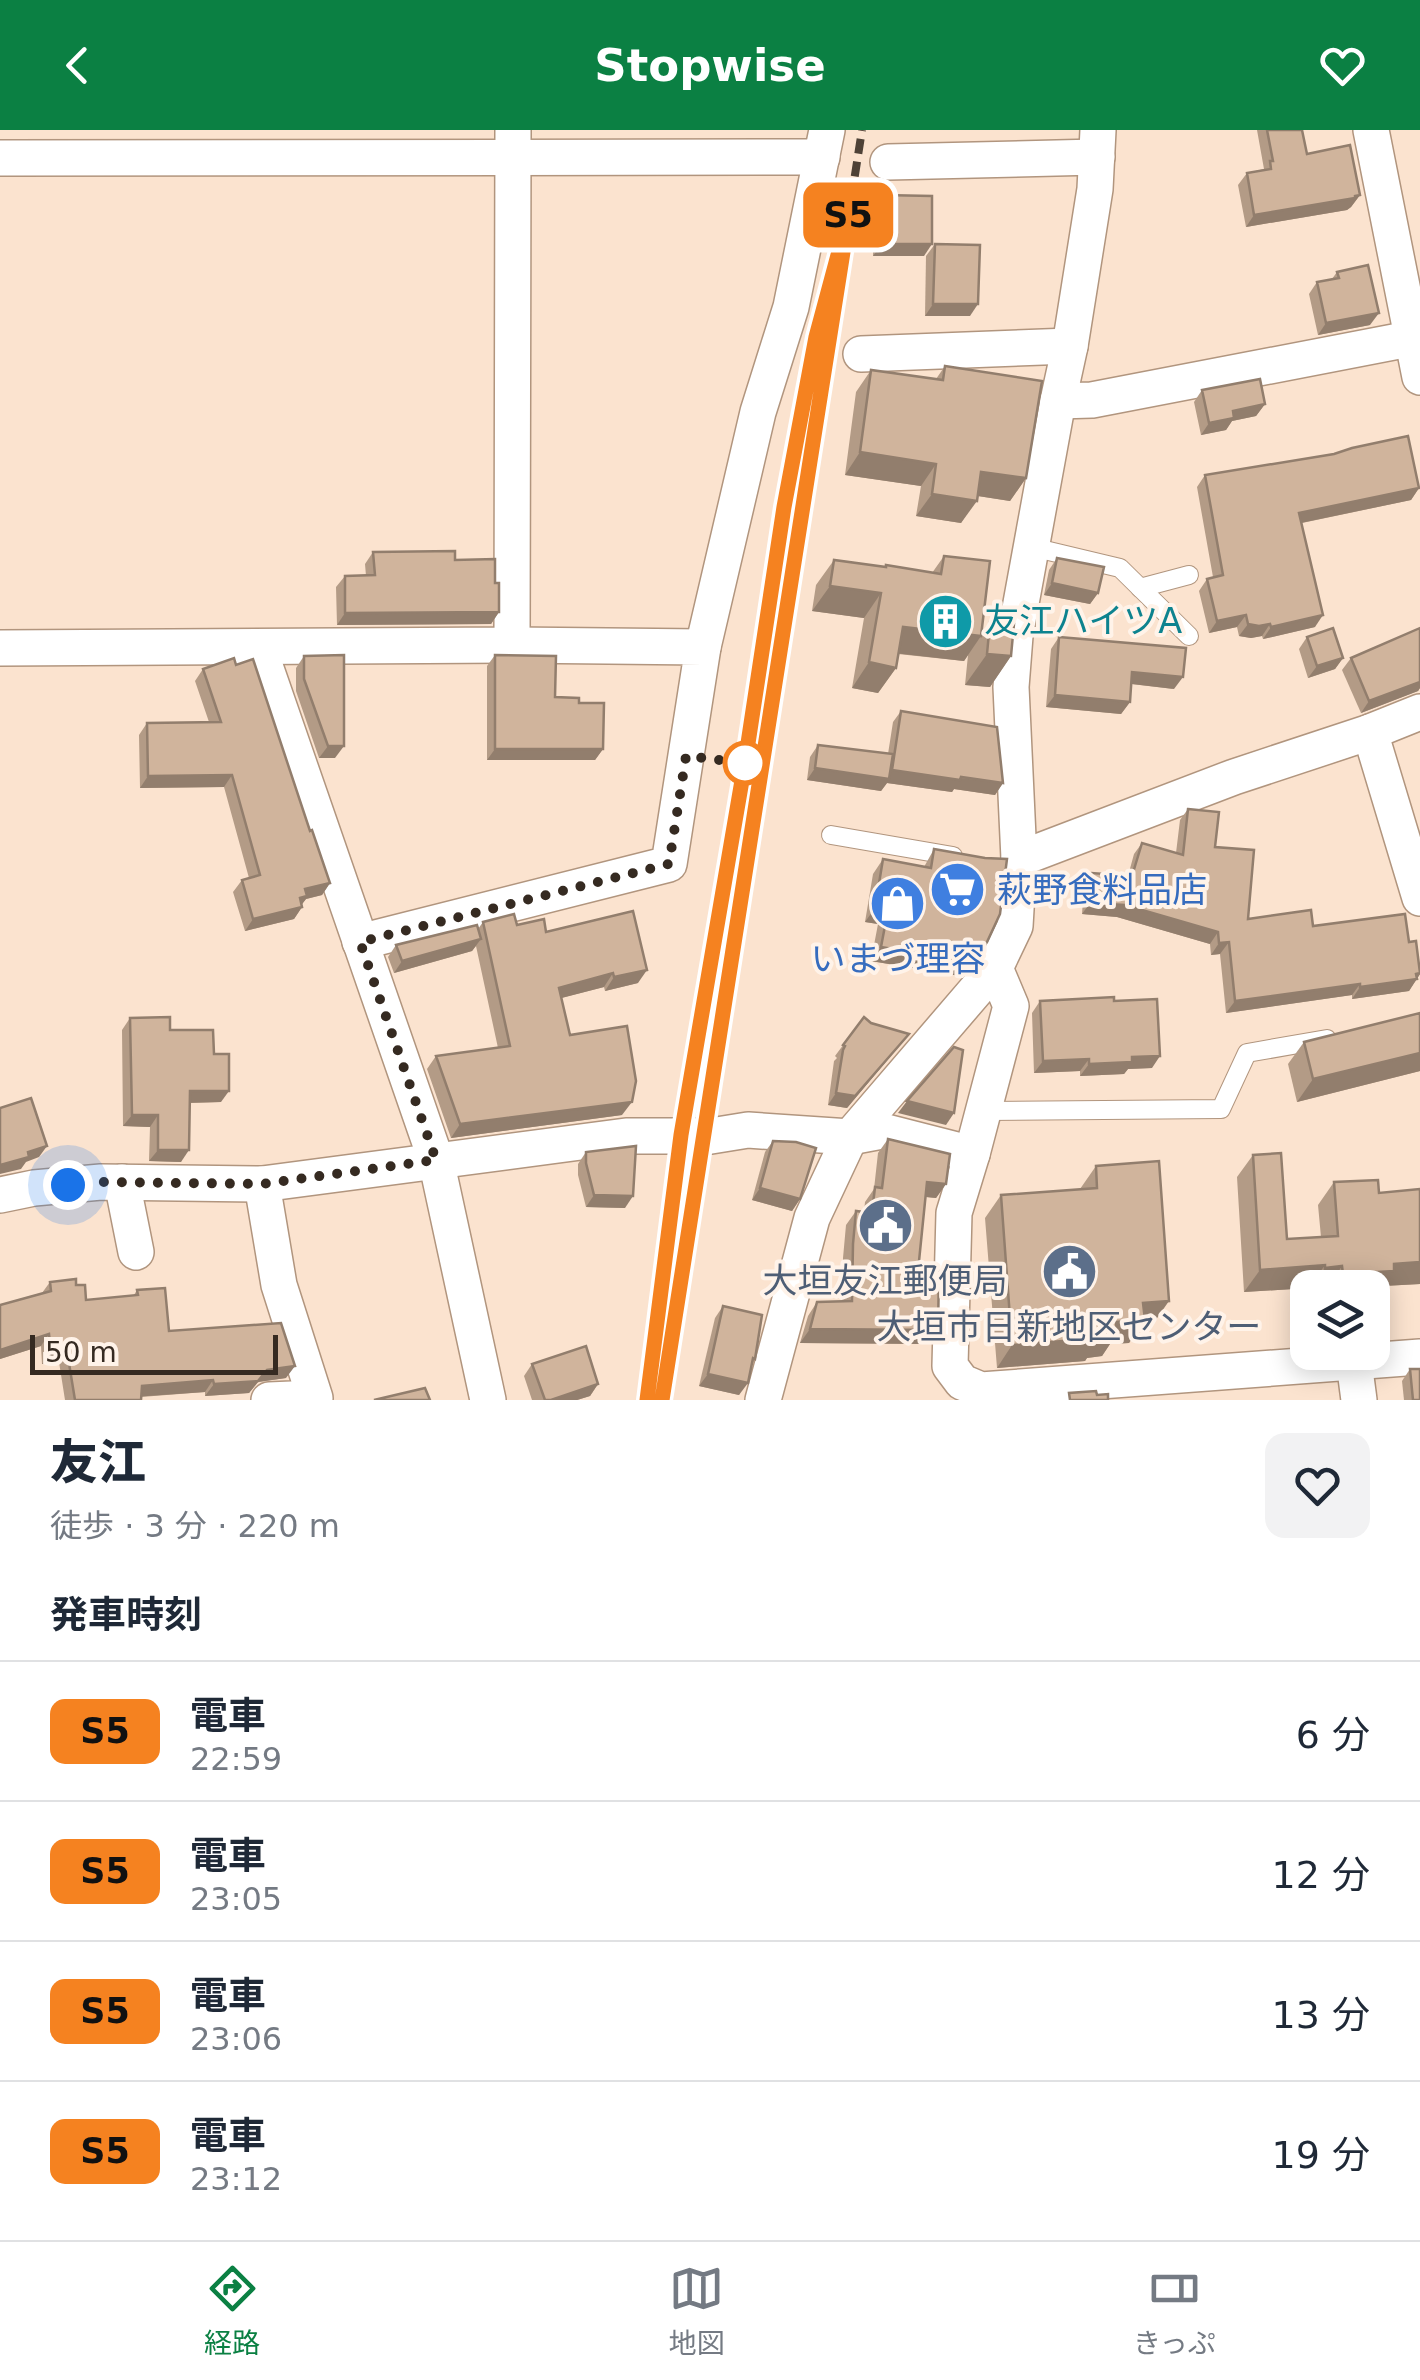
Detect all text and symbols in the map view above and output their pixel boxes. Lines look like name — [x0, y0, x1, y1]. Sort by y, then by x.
icon: back — [50, 38, 105, 93]
icon: heart — [1315, 38, 1370, 93]
text: Stopwise — [594, 39, 826, 92]
line badge: S5 — [803, 182, 893, 248]
text: S5 — [823, 195, 873, 235]
building icon: 友江ハイツA — [915, 591, 975, 651]
place label: 友江ハイツA — [984, 601, 1182, 641]
unlabelled marker — [724, 742, 766, 784]
supermarket icon: 萩野食料品店 — [928, 860, 988, 920]
place label: 萩野食料品店 — [997, 870, 1207, 910]
shop icon: いまづ理容 — [868, 873, 928, 933]
place label: いまづ理容 — [810, 939, 986, 979]
your location — [43, 1160, 93, 1210]
public building icon: 大垣友江郵便局 — [855, 1195, 915, 1255]
public building icon: 大垣市日新地区センター — [1039, 1241, 1099, 1301]
place label: 大垣友江郵便局 — [762, 1261, 1008, 1301]
map controls — [1290, 1270, 1390, 1370]
button: layers — [1290, 1270, 1390, 1370]
place label: 大垣市日新地区センター — [876, 1307, 1262, 1347]
scale bar — [30, 1330, 278, 1374]
text: 50 m — [45, 1336, 117, 1369]
button: heart — [1265, 1433, 1370, 1538]
text: 友江 — [50, 1434, 146, 1490]
text: 徒歩 · 3 分 · 220 m — [50, 1507, 340, 1545]
text: 発車時刻 — [50, 1593, 202, 1637]
text: 電車 — [190, 1694, 266, 1738]
text: S5 — [80, 1711, 130, 1751]
text: 6 分 — [1296, 1713, 1370, 1757]
text: 22:59 — [190, 1740, 282, 1778]
text: 電車 — [190, 1834, 266, 1878]
text: S5 — [80, 1851, 130, 1891]
text: 12 分 — [1272, 1853, 1370, 1897]
text: 23:05 — [190, 1880, 282, 1918]
text: 電車 — [190, 1974, 266, 2018]
text: S5 — [80, 1991, 130, 2031]
text: 13 分 — [1272, 1993, 1370, 2037]
text: 23:06 — [190, 2020, 282, 2058]
text: 電車 — [190, 2114, 266, 2158]
text: S5 — [80, 2131, 130, 2171]
text: 19 分 — [1272, 2133, 1370, 2177]
text: 23:12 — [190, 2160, 282, 2198]
tab: 経路 — [204, 2261, 260, 2361]
tab: 地図 — [669, 2261, 725, 2361]
tab: きっぷ — [1133, 2261, 1216, 2361]

